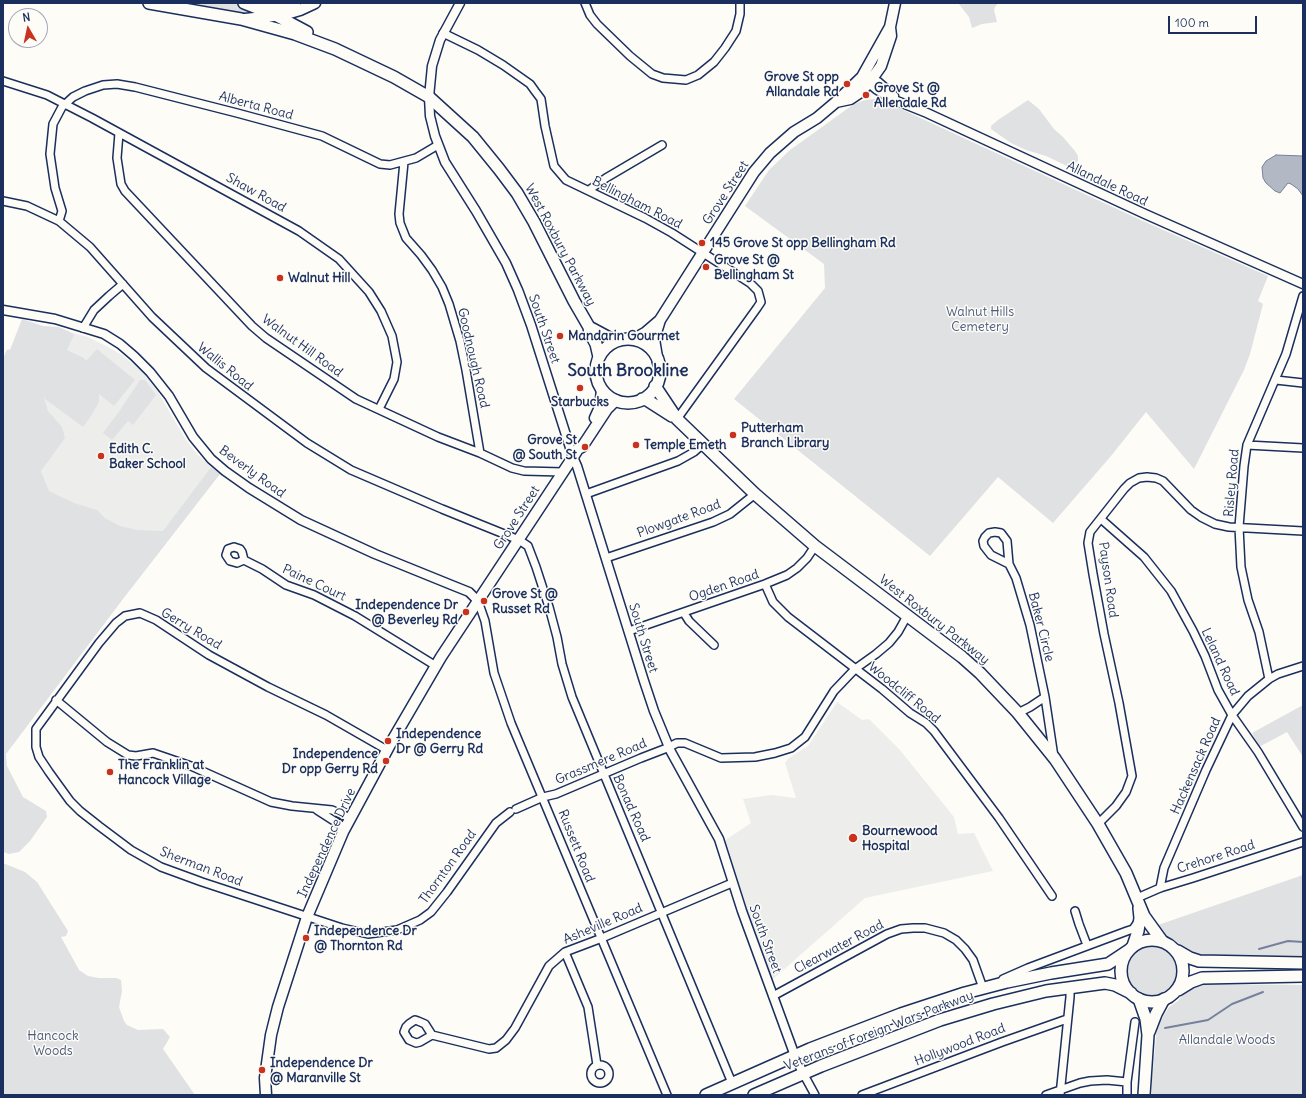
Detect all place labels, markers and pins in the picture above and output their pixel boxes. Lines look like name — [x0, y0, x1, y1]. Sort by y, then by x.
place label: Grove St opp Allandale Rd — [764, 69, 839, 100]
marker: Grove St opp Allandale Rd — [842, 79, 852, 89]
place label: Grove St @ Allendale Rd — [874, 80, 947, 111]
marker: Grove St @ Allendale Rd — [861, 90, 871, 100]
place label: 145 Grove St opp Bellingham Rd — [710, 235, 896, 251]
marker: 145 Grove St opp Bellingham Rd — [697, 238, 707, 248]
place label: Grove St @ Bellingham St — [714, 252, 794, 283]
marker: Grove St @ Bellingham St — [701, 262, 711, 272]
place label: Walnut Hill — [288, 270, 350, 286]
marker: Walnut Hill — [275, 273, 285, 283]
place label: Mandarin Gourmet — [568, 328, 680, 344]
marker: Mandarin Gourmet — [555, 331, 565, 341]
marker: Starbucks — [575, 383, 585, 393]
place label: Starbucks — [551, 394, 609, 410]
place label: Putterham Branch Library — [741, 420, 829, 451]
marker: Putterham Branch Library — [728, 430, 738, 440]
place label: Grove St @ South St — [512, 432, 577, 463]
place label: Temple Emeth — [644, 437, 727, 453]
marker: Temple Emeth — [631, 440, 641, 450]
place label: Edith C. Baker School — [109, 441, 186, 472]
marker: Grove St @ South St — [580, 442, 590, 452]
marker: Edith C. Baker School — [96, 451, 106, 461]
place label: Grove St @ Russet Rd — [492, 586, 558, 617]
marker: Grove St @ Russet Rd — [479, 596, 489, 606]
place label: Independence Dr @ Beverley Rd — [355, 597, 458, 628]
marker: Independence Dr @ Beverley Rd — [461, 607, 471, 617]
place label: Independence Dr @ Gerry Rd — [396, 726, 483, 757]
marker: Independence Dr @ Gerry Rd — [383, 736, 393, 746]
place label: Independence Dr opp Gerry Rd — [282, 746, 378, 777]
marker: Independence Dr opp Gerry Rd — [381, 756, 391, 766]
place label: The Franklin at Hancock Village — [118, 757, 211, 788]
marker: The Franklin at Hancock Village — [105, 767, 115, 777]
place label: Bournewood Hospital — [862, 823, 938, 854]
marker: Bournewood Hospital — [847, 832, 859, 844]
place label: Independence Dr @ Thornton Rd — [314, 923, 417, 954]
marker: Independence Dr @ Thornton Rd — [301, 933, 311, 943]
place label: Independence Dr @ Maranville St — [270, 1055, 373, 1086]
marker: Independence Dr @ Maranville St — [257, 1065, 267, 1075]

